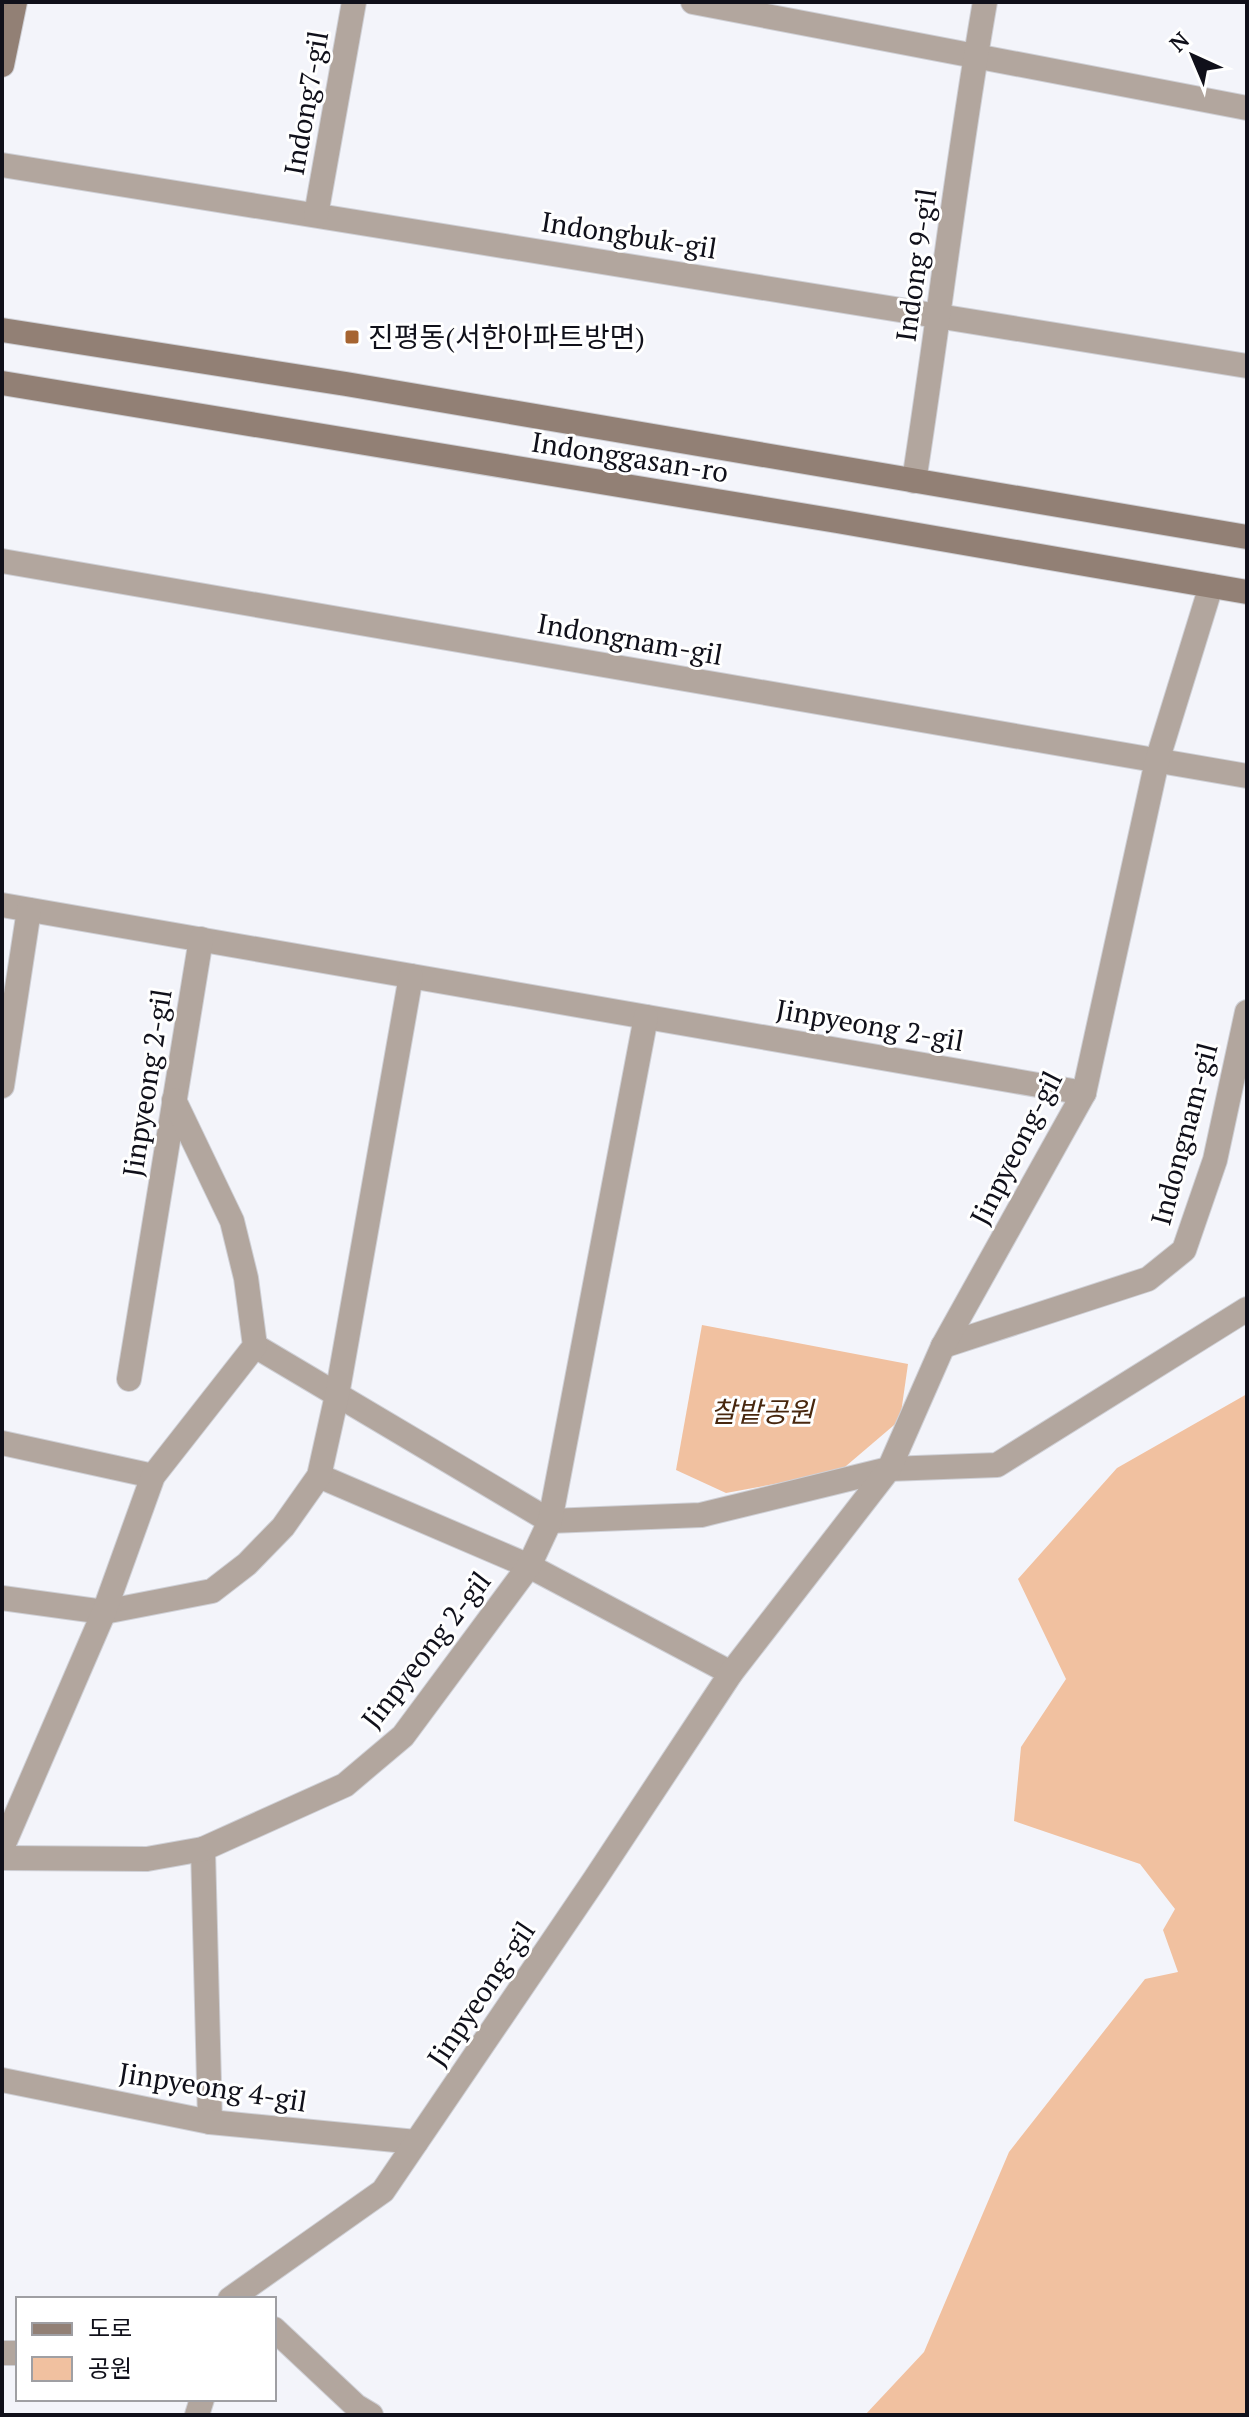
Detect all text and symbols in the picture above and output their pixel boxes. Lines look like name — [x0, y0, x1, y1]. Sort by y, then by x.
north arrow — [1153, 16, 1233, 96]
text: N — [1163, 25, 1195, 57]
street label: Indong7-gil — [275, 28, 336, 178]
street label: Indong 9-gil — [886, 186, 945, 344]
street label: Indongbuk-gil — [539, 202, 720, 267]
place label: 진평동(서한아파트방면) — [368, 318, 645, 355]
marker: 진평동(서한아파트방면) — [343, 328, 361, 346]
street label: Indonggasan-ro — [529, 423, 731, 490]
street label: Indongnam-gil — [535, 604, 726, 673]
street label: Jinpyeong 2-gil — [113, 986, 180, 1180]
street label: Jinpyeong 2-gil — [773, 990, 967, 1059]
street label: Indongnam-gil — [1141, 1039, 1226, 1229]
street label: Jinpyeong-gil — [961, 1065, 1070, 1231]
park label: 찰밭공원 — [710, 1393, 816, 1430]
street label: Jinpyeong 2-gil — [353, 1564, 499, 1736]
street label: Jinpyeong-gil — [418, 1914, 543, 2074]
street label: Jinpyeong 4-gil — [116, 2053, 310, 2120]
legend — [16, 2297, 276, 2401]
text: 도로 — [88, 2312, 132, 2344]
text: 공원 — [88, 2352, 132, 2384]

